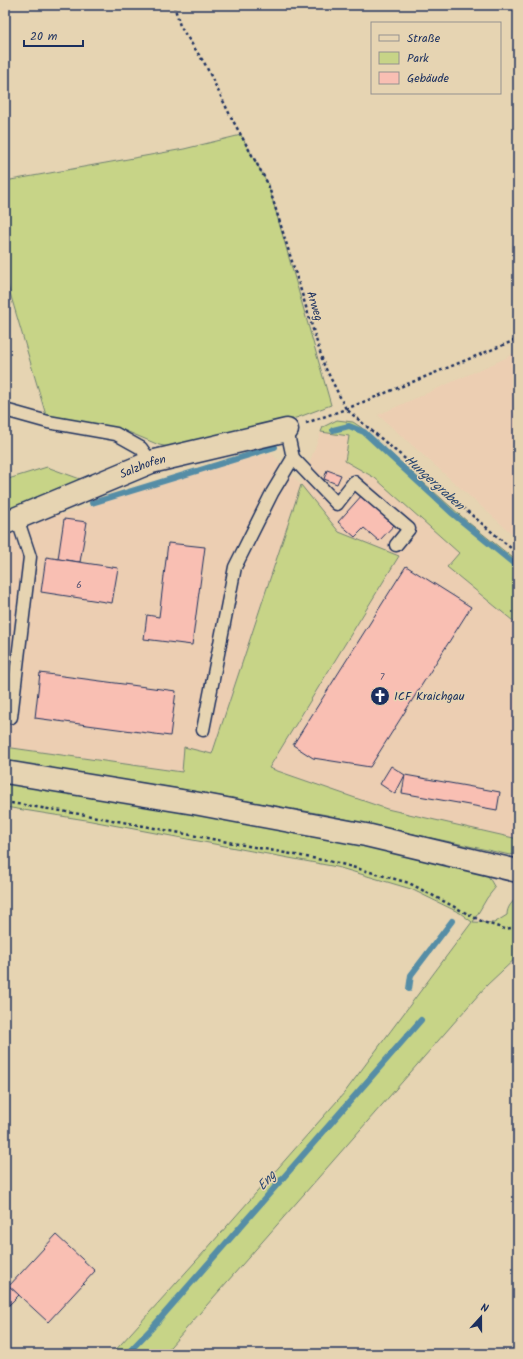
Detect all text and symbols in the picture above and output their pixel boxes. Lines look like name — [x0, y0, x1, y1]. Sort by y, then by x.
scale bar — [24, 22, 83, 48]
legend — [371, 22, 501, 94]
text: 20 m — [30, 27, 58, 46]
text: Straße — [407, 29, 441, 48]
text: Park — [407, 49, 429, 68]
text: Gebäude — [407, 69, 449, 88]
street label: Arweg — [301, 289, 328, 324]
street label: Salzhofen — [117, 450, 168, 484]
water label: Hungergraben — [399, 450, 469, 517]
house number: 6 — [76, 577, 82, 593]
house number: 7 — [380, 669, 385, 685]
church icon: ICF Kraichgau — [369, 685, 391, 707]
place label: ICF Kraichgau — [394, 687, 465, 706]
water label: Eng — [252, 1166, 282, 1196]
north arrow — [461, 1297, 501, 1337]
text: N — [478, 1299, 491, 1318]

